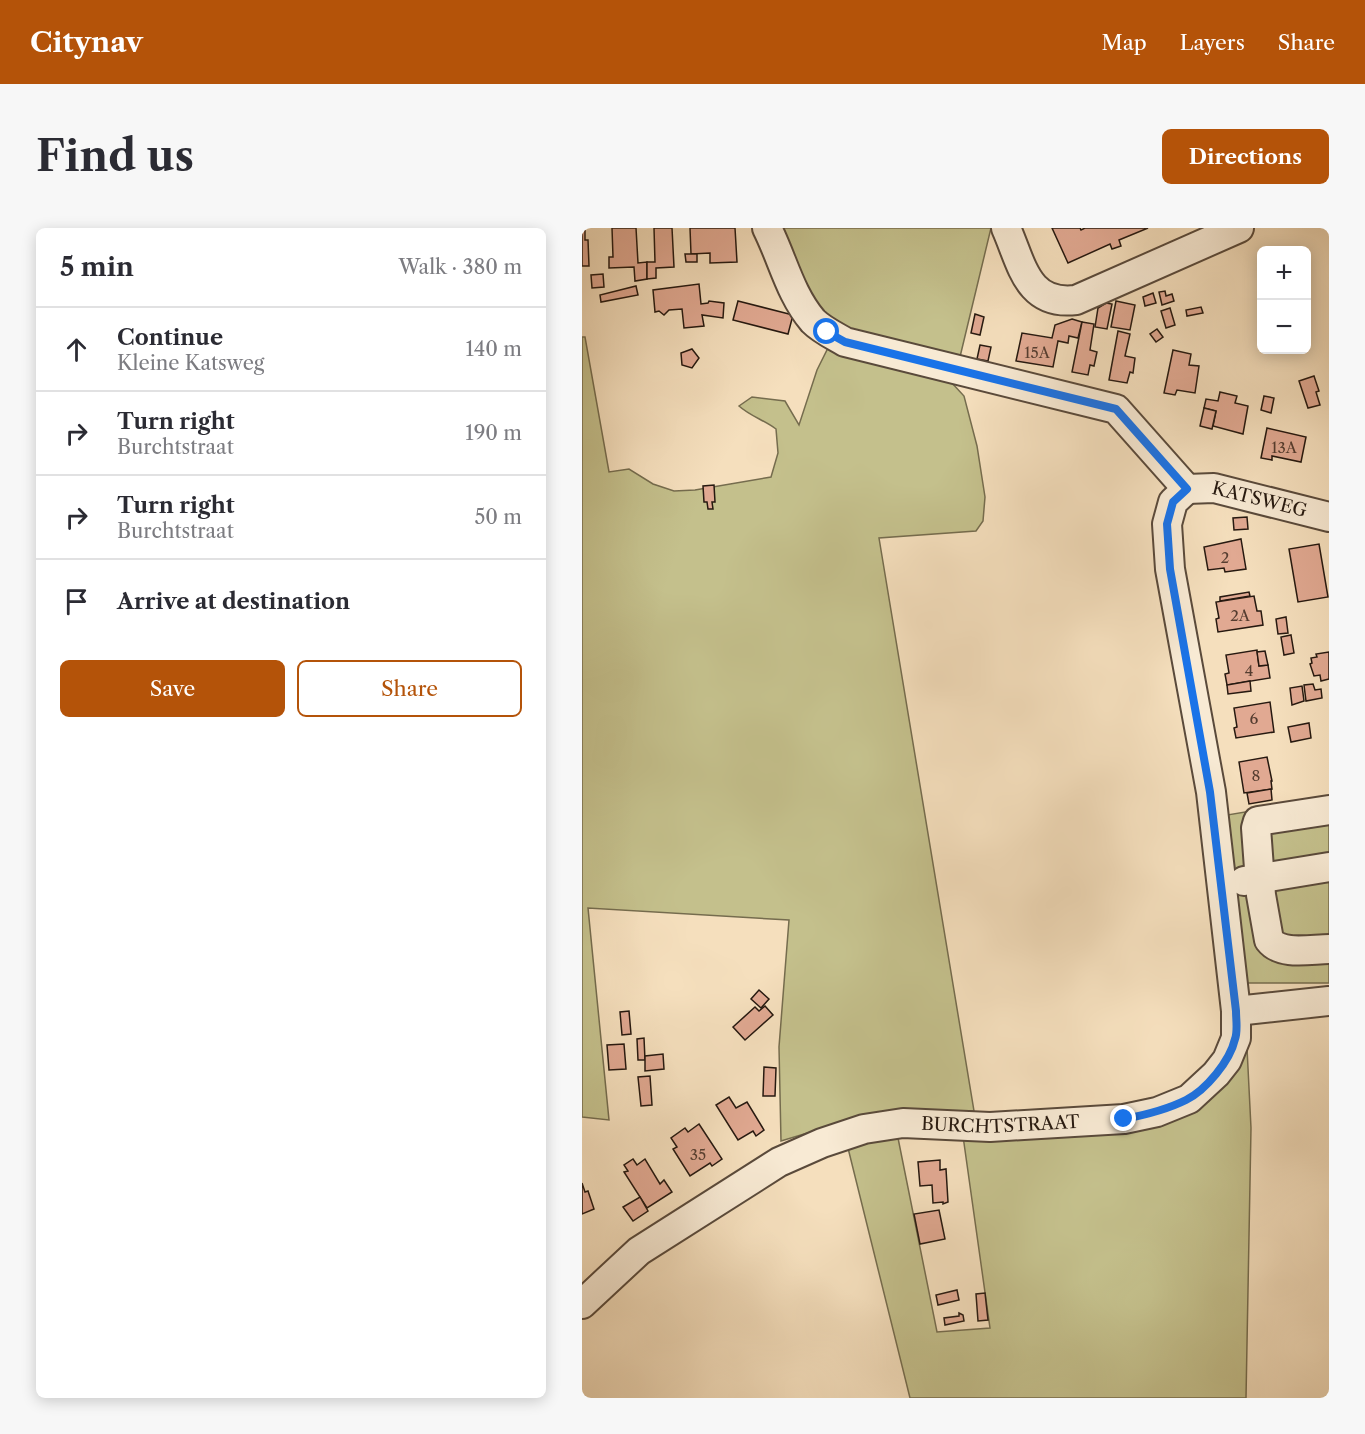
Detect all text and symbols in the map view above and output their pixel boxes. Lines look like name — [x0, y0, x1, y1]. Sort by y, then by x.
text: Citynav — [30, 25, 143, 59]
text: Map — [1102, 30, 1147, 55]
text: Layers — [1180, 30, 1245, 55]
text: Share — [1278, 30, 1335, 55]
button: Directions — [1162, 129, 1329, 184]
text: Find us — [36, 130, 194, 182]
map controls — [1257, 246, 1311, 354]
button: + — [1257, 246, 1311, 300]
text: 5 min — [60, 251, 134, 283]
text: Walk · 380 m — [398, 255, 522, 279]
button: − — [1257, 300, 1311, 354]
route start — [813, 318, 839, 344]
text: Continue — [117, 324, 223, 351]
icon: ahead — [60, 333, 93, 366]
text: 140 m — [465, 337, 522, 361]
house number: 15A — [1024, 343, 1051, 362]
text: Kleine Katsweg — [117, 351, 264, 375]
text: Turn right — [117, 408, 235, 435]
icon: right — [60, 417, 93, 450]
text: 190 m — [465, 421, 522, 445]
text: Burchtstraat — [117, 435, 234, 459]
house number: 13A — [1271, 438, 1298, 457]
street label: KATSWEG — [1210, 477, 1310, 522]
text: Turn right — [117, 492, 235, 519]
icon: right — [60, 501, 93, 534]
text: 50 m — [475, 505, 522, 529]
text: Burchtstraat — [117, 519, 234, 543]
house number: 2 — [1221, 548, 1229, 567]
icon: arrive — [60, 585, 93, 618]
text: Arrive at destination — [117, 588, 350, 615]
house number: 2A — [1230, 606, 1251, 625]
button: Save — [60, 660, 285, 717]
button: Share — [297, 660, 522, 717]
house number: 4 — [1245, 661, 1253, 680]
house number: 6 — [1250, 709, 1259, 728]
house number: 8 — [1252, 766, 1261, 785]
route end — [1110, 1105, 1136, 1131]
street label: BURCHTSTRAAT — [921, 1111, 1081, 1138]
house number: 35 — [690, 1145, 706, 1164]

